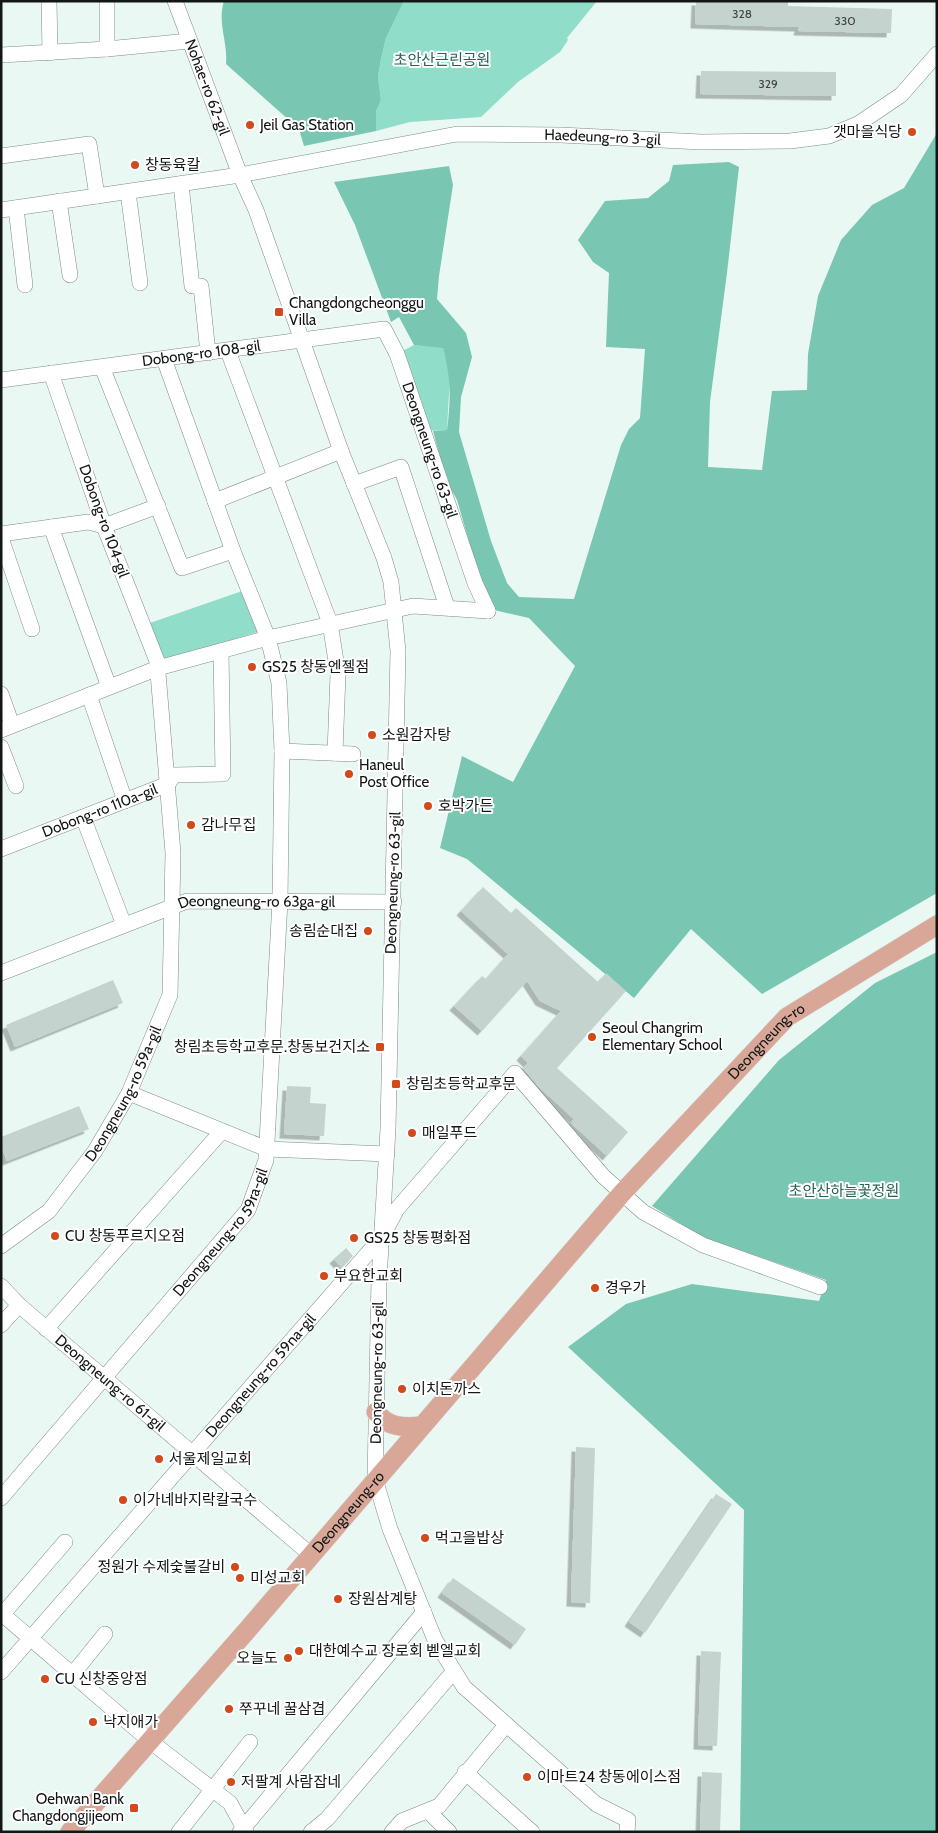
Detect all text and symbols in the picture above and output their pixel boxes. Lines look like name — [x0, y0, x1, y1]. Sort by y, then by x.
house number: 328 — [732, 6, 752, 21]
house number: 330 — [834, 13, 856, 28]
street label: Nohae-ro 62-gil — [181, 37, 234, 138]
park label: 초안산근린공원 — [394, 51, 490, 69]
house number: 329 — [758, 76, 778, 91]
place label: Jeil Gas Station — [259, 116, 354, 134]
marker: Jeil Gas Station — [244, 119, 256, 131]
place label: 갯마을식당 — [833, 123, 902, 141]
street label: Haedeung-ro 3-gil — [544, 126, 662, 149]
marker: 갯마을식당 — [906, 126, 918, 138]
place label: 창동육칼 — [145, 156, 200, 174]
marker: 창동육칼 — [129, 159, 141, 171]
place label: Changdongcheonggu Villa — [289, 294, 424, 329]
marker: Changdongcheonggu Villa — [273, 306, 285, 318]
street label: Dobong-ro 108-gil — [141, 336, 262, 370]
street label: Deongneung-ro 63-gil — [398, 380, 461, 521]
street label: Dobong-ro 104-gil — [75, 462, 133, 580]
place label: GS25 창동엔젤점 — [262, 658, 369, 676]
marker: GS25 창동엔젤점 — [246, 661, 258, 673]
place label: 소원감자탕 — [382, 726, 451, 744]
marker: 소원감자탕 — [366, 729, 378, 741]
place label: Haneul Post Office — [359, 756, 430, 791]
marker: Haneul Post Office — [343, 768, 355, 780]
street label: Dobong-ro 110a-gil — [39, 780, 161, 841]
place label: 호박가든 — [438, 797, 493, 815]
marker: 호박가든 — [422, 800, 434, 812]
street label: Deongneung-ro 63-gil — [382, 811, 404, 954]
place label: 감나무집 — [201, 816, 256, 834]
marker: 감나무집 — [185, 819, 197, 831]
street label: Deongneung-ro 63ga-gil — [175, 892, 336, 913]
place label: 송림순대집 — [289, 922, 358, 940]
marker: 송림순대집 — [362, 925, 374, 937]
street label: Deongneung-ro — [724, 999, 808, 1083]
place label: Seoul Changrim Elementary School — [602, 1019, 723, 1054]
street label: Deongneung-ro 59a-gil — [81, 1023, 165, 1165]
marker: Seoul Changrim Elementary School — [586, 1031, 598, 1043]
place label: 창림초등학교후문.창동보건지소 — [174, 1038, 370, 1056]
marker: 창림초등학교후문.창동보건지소 — [374, 1041, 386, 1053]
place label: 창림초등학교후문 — [406, 1075, 516, 1093]
marker: 창림초등학교후문 — [390, 1078, 402, 1090]
place label: 매일푸드 — [422, 1124, 477, 1142]
marker: 매일푸드 — [406, 1127, 418, 1139]
street label: Deongneung-ro 59ra-gil — [169, 1165, 271, 1300]
park label: 초안산하늘꽃정원 — [789, 1182, 899, 1200]
place label: CU 창동푸르지오점 — [65, 1227, 185, 1245]
place label: GS25 창동평화점 — [364, 1229, 471, 1247]
marker: CU 창동푸르지오점 — [49, 1230, 61, 1242]
marker: GS25 창동평화점 — [348, 1232, 360, 1244]
place label: 부요한교회 — [334, 1267, 403, 1285]
marker: 부요한교회 — [318, 1270, 330, 1282]
place label: 경우가 — [605, 1279, 647, 1297]
marker: 경우가 — [589, 1282, 601, 1294]
street label: Deongneung-ro 63-gil — [367, 1301, 387, 1444]
street label: Deongneung-ro 59na-gil — [202, 1310, 320, 1441]
street label: Deongneung-ro 61-gil — [51, 1331, 169, 1435]
place label: 이치돈까스 — [412, 1380, 481, 1398]
marker: 이치돈까스 — [396, 1383, 408, 1395]
place label: 서울제일교회 — [169, 1450, 252, 1468]
marker: 서울제일교회 — [153, 1453, 165, 1465]
street label: Deongneung-ro — [308, 1468, 388, 1557]
place label: 이가네바지락칼국수 — [133, 1491, 257, 1509]
marker: 이가네바지락칼국수 — [117, 1494, 129, 1506]
place label: 먹고을밥상 — [435, 1529, 504, 1547]
marker: 먹고을밥상 — [419, 1532, 431, 1544]
place label: 정원가 수제숯불갈비 — [97, 1558, 225, 1576]
marker: 정원가 수제숯불갈비 — [229, 1561, 241, 1573]
place label: 미성교회 — [250, 1569, 305, 1587]
marker: 미성교회 — [234, 1572, 246, 1584]
place label: 장원삼계탕 — [348, 1590, 417, 1608]
marker: 장원삼계탕 — [332, 1593, 344, 1605]
place label: 대한예수교 장로회 벧엘교회 — [309, 1642, 481, 1660]
marker: 대한예수교 장로회 벧엘교회 — [293, 1645, 305, 1657]
place label: 오늘도 — [237, 1649, 278, 1667]
marker: 오늘도 — [282, 1652, 294, 1664]
place label: CU 신창중앙점 — [55, 1670, 147, 1688]
marker: CU 신창중앙점 — [39, 1673, 51, 1685]
place label: 쭈꾸네 꿀삼겹 — [239, 1700, 325, 1718]
marker: 쭈꾸네 꿀삼겹 — [223, 1703, 235, 1715]
place label: 낙지애가 — [103, 1713, 158, 1731]
marker: 낙지애가 — [87, 1716, 99, 1728]
place label: 이마트24 창동에이스점 — [537, 1768, 681, 1786]
marker: 이마트24 창동에이스점 — [521, 1771, 533, 1783]
place label: 저팔계 사람잡네 — [241, 1773, 341, 1791]
marker: 저팔계 사람잡네 — [225, 1776, 237, 1788]
place label: Oehwan Bank Changdongjijeom — [12, 1790, 124, 1825]
marker: Oehwan Bank Changdongjijeom — [128, 1802, 140, 1814]

